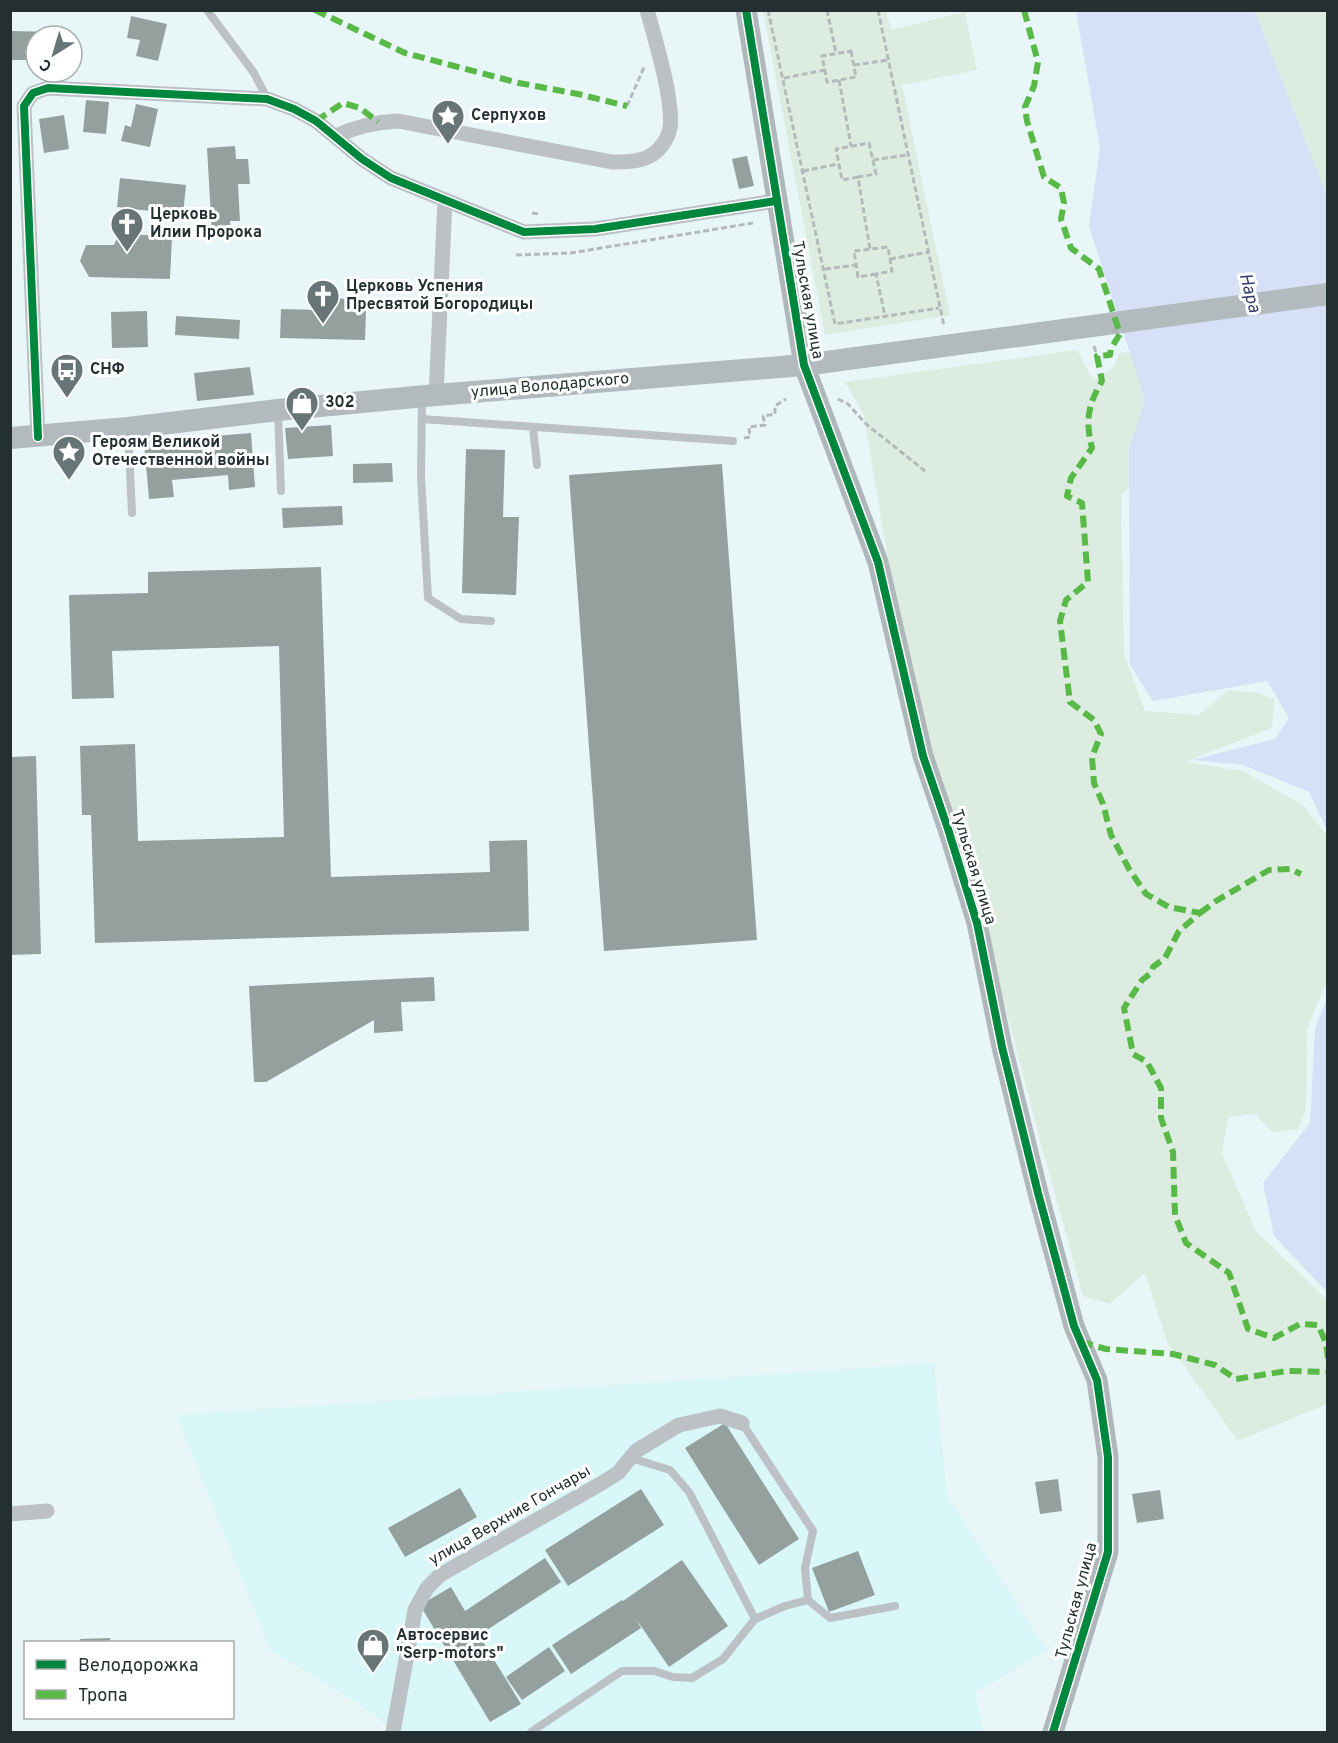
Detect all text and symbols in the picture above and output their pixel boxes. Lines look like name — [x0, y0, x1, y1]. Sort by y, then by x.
north arrow — [24, 24, 84, 84]
text: С — [36, 53, 56, 75]
place icon: Серпухов — [430, 98, 466, 145]
place label: Серпухов — [471, 106, 546, 126]
place label: Церковь Илии Пророка — [150, 205, 262, 243]
church icon: Церковь Илии Пророка — [109, 206, 145, 253]
street label: Тульская улица — [787, 239, 827, 361]
water label: Нара — [1233, 271, 1265, 316]
place label: Церковь Успения Пресвятой Богородицы — [346, 277, 533, 315]
church icon: Церковь Успения Пресвятой Богородицы — [305, 278, 341, 325]
bus stop icon: СНФ — [49, 352, 85, 399]
place label: СНФ — [90, 360, 125, 380]
street label: улица Володарского — [470, 369, 630, 403]
shop icon: 302 — [284, 385, 320, 432]
place label: 302 — [325, 393, 355, 413]
place label: Героям Великой Отечественной войны — [92, 433, 269, 471]
place icon: Героям Великой Отечественной войны — [51, 434, 87, 481]
street label: Тульская улица — [946, 807, 1000, 927]
street label: улица Верхние Гончары — [426, 1462, 594, 1570]
street label: Тульская улица — [1052, 1541, 1102, 1661]
place label: Автосервис "Serp-motors" — [396, 1626, 504, 1664]
shop icon: Автосервис "Serp-motors" — [355, 1627, 391, 1674]
legend — [24, 1641, 234, 1719]
text: Велодорожка — [78, 1655, 198, 1678]
text: Тропа — [78, 1685, 127, 1708]

